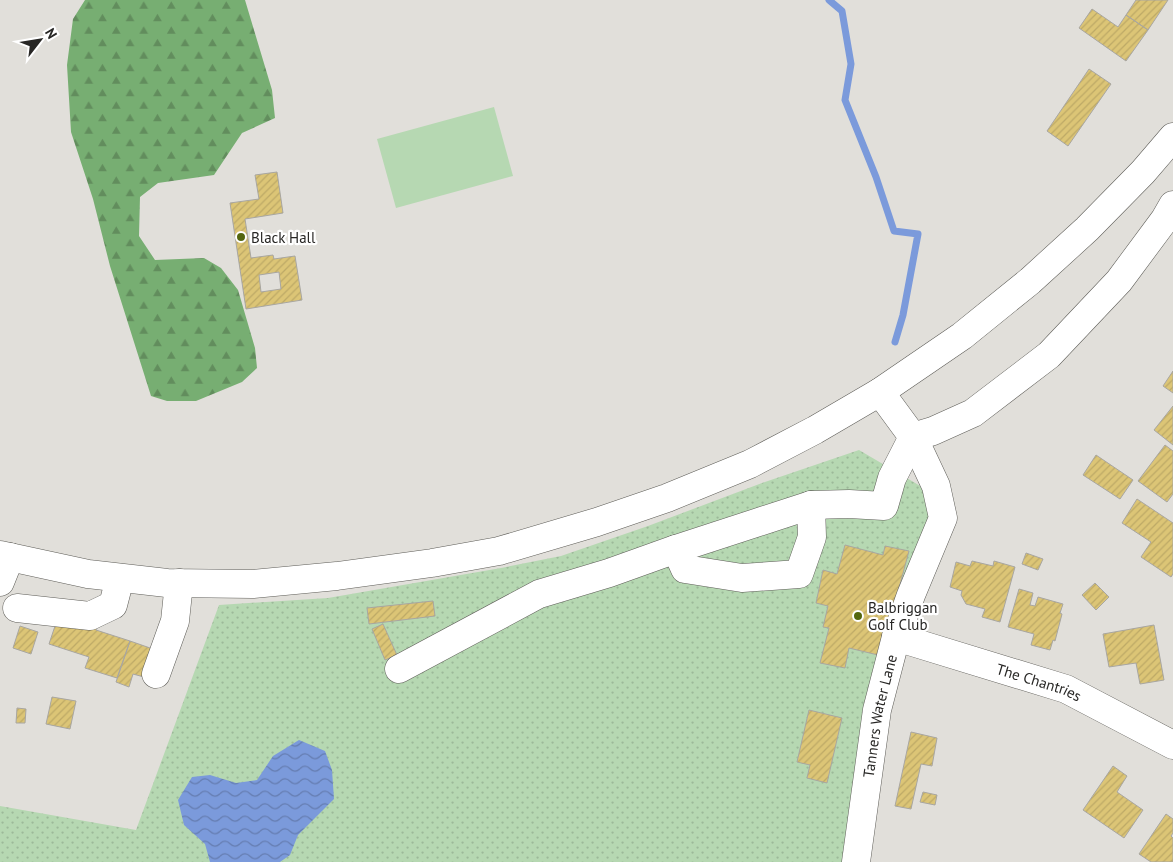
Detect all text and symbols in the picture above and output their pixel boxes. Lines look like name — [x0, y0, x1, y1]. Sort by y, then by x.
north arrow — [15, 15, 65, 65]
text: N — [41, 25, 61, 42]
place label: Black Hall — [251, 228, 316, 247]
marker: Black Hall — [235, 231, 247, 243]
place label: Balbriggan Golf Club — [868, 598, 938, 634]
marker: Balbriggan Golf Club — [852, 610, 864, 622]
street label: Tanners Water Lane — [858, 652, 901, 779]
street label: The Chantries — [994, 659, 1085, 705]

